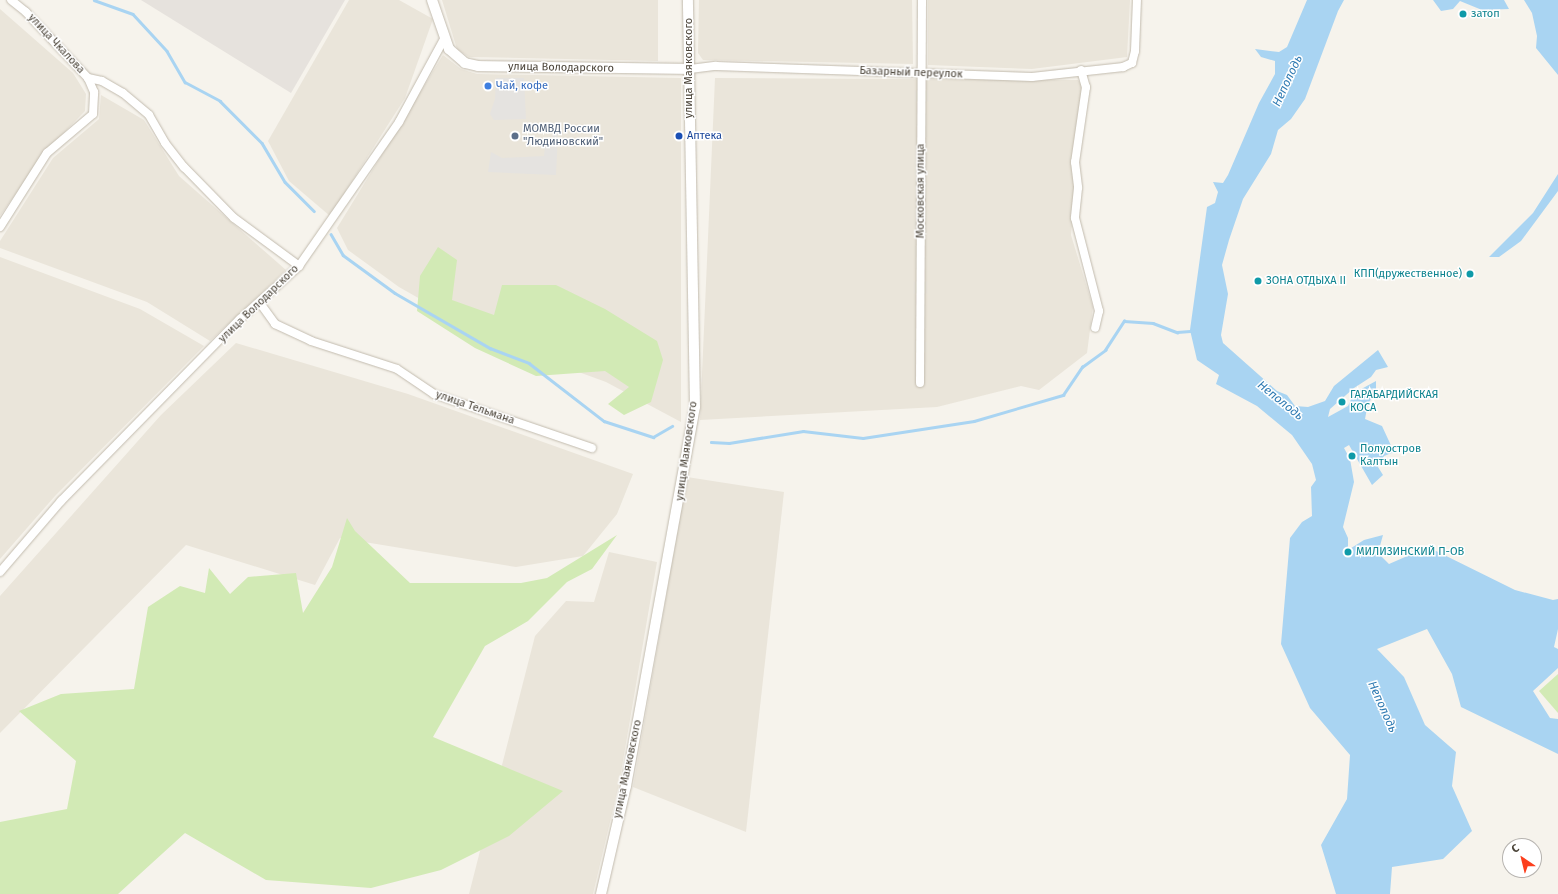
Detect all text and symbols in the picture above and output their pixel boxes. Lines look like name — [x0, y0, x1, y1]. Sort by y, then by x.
place label: затоп — [1471, 7, 1500, 21]
marker: затоп — [1458, 9, 1468, 19]
street label: улица Чкалова — [25, 11, 87, 77]
street label: улица Маяковского — [682, 18, 696, 118]
water label: Неполодь — [1270, 53, 1306, 109]
street label: улица Володарского — [508, 60, 614, 76]
street label: Базарный переулок — [859, 65, 963, 81]
place label: Чай, кофе — [496, 79, 548, 93]
marker: Чай, кофе — [483, 81, 493, 91]
place label: МОМВД России "Людиновский" — [523, 123, 603, 149]
place label: Аптека — [687, 129, 722, 143]
marker: МОМВД России "Людиновский" — [510, 131, 520, 141]
marker: Аптека — [674, 131, 684, 141]
street label: Московская улица — [914, 144, 928, 238]
street label: улица Володарского — [216, 262, 302, 346]
place label: КПП(дружественное) — [1354, 267, 1462, 281]
marker: КПП(дружественное) — [1465, 269, 1475, 279]
place label: ЗОНА ОТДЫХА II — [1266, 274, 1346, 288]
marker: ЗОНА ОТДЫХА II — [1253, 276, 1263, 286]
water label: Неполодь — [1254, 378, 1306, 424]
street label: улица Тельмана — [434, 388, 516, 428]
place label: ГАРАБАРДИЙСКАЯ КОСА — [1350, 389, 1439, 415]
marker: ГАРАБАРДИЙСКАЯ КОСА — [1337, 397, 1347, 407]
street label: улица Маяковского — [673, 400, 701, 502]
place label: Полуостров Калтын — [1360, 443, 1421, 469]
marker: Полуостров Калтын — [1347, 451, 1357, 461]
place label: МИЛИЗИНСКИЙ П-ОВ — [1356, 545, 1464, 559]
marker: МИЛИЗИНСКИЙ П-ОВ — [1343, 547, 1353, 557]
water label: Неполодь — [1364, 679, 1400, 735]
street label: улица Маяковского — [611, 718, 645, 820]
north arrow — [1502, 838, 1542, 878]
text: С — [1509, 841, 1522, 856]

